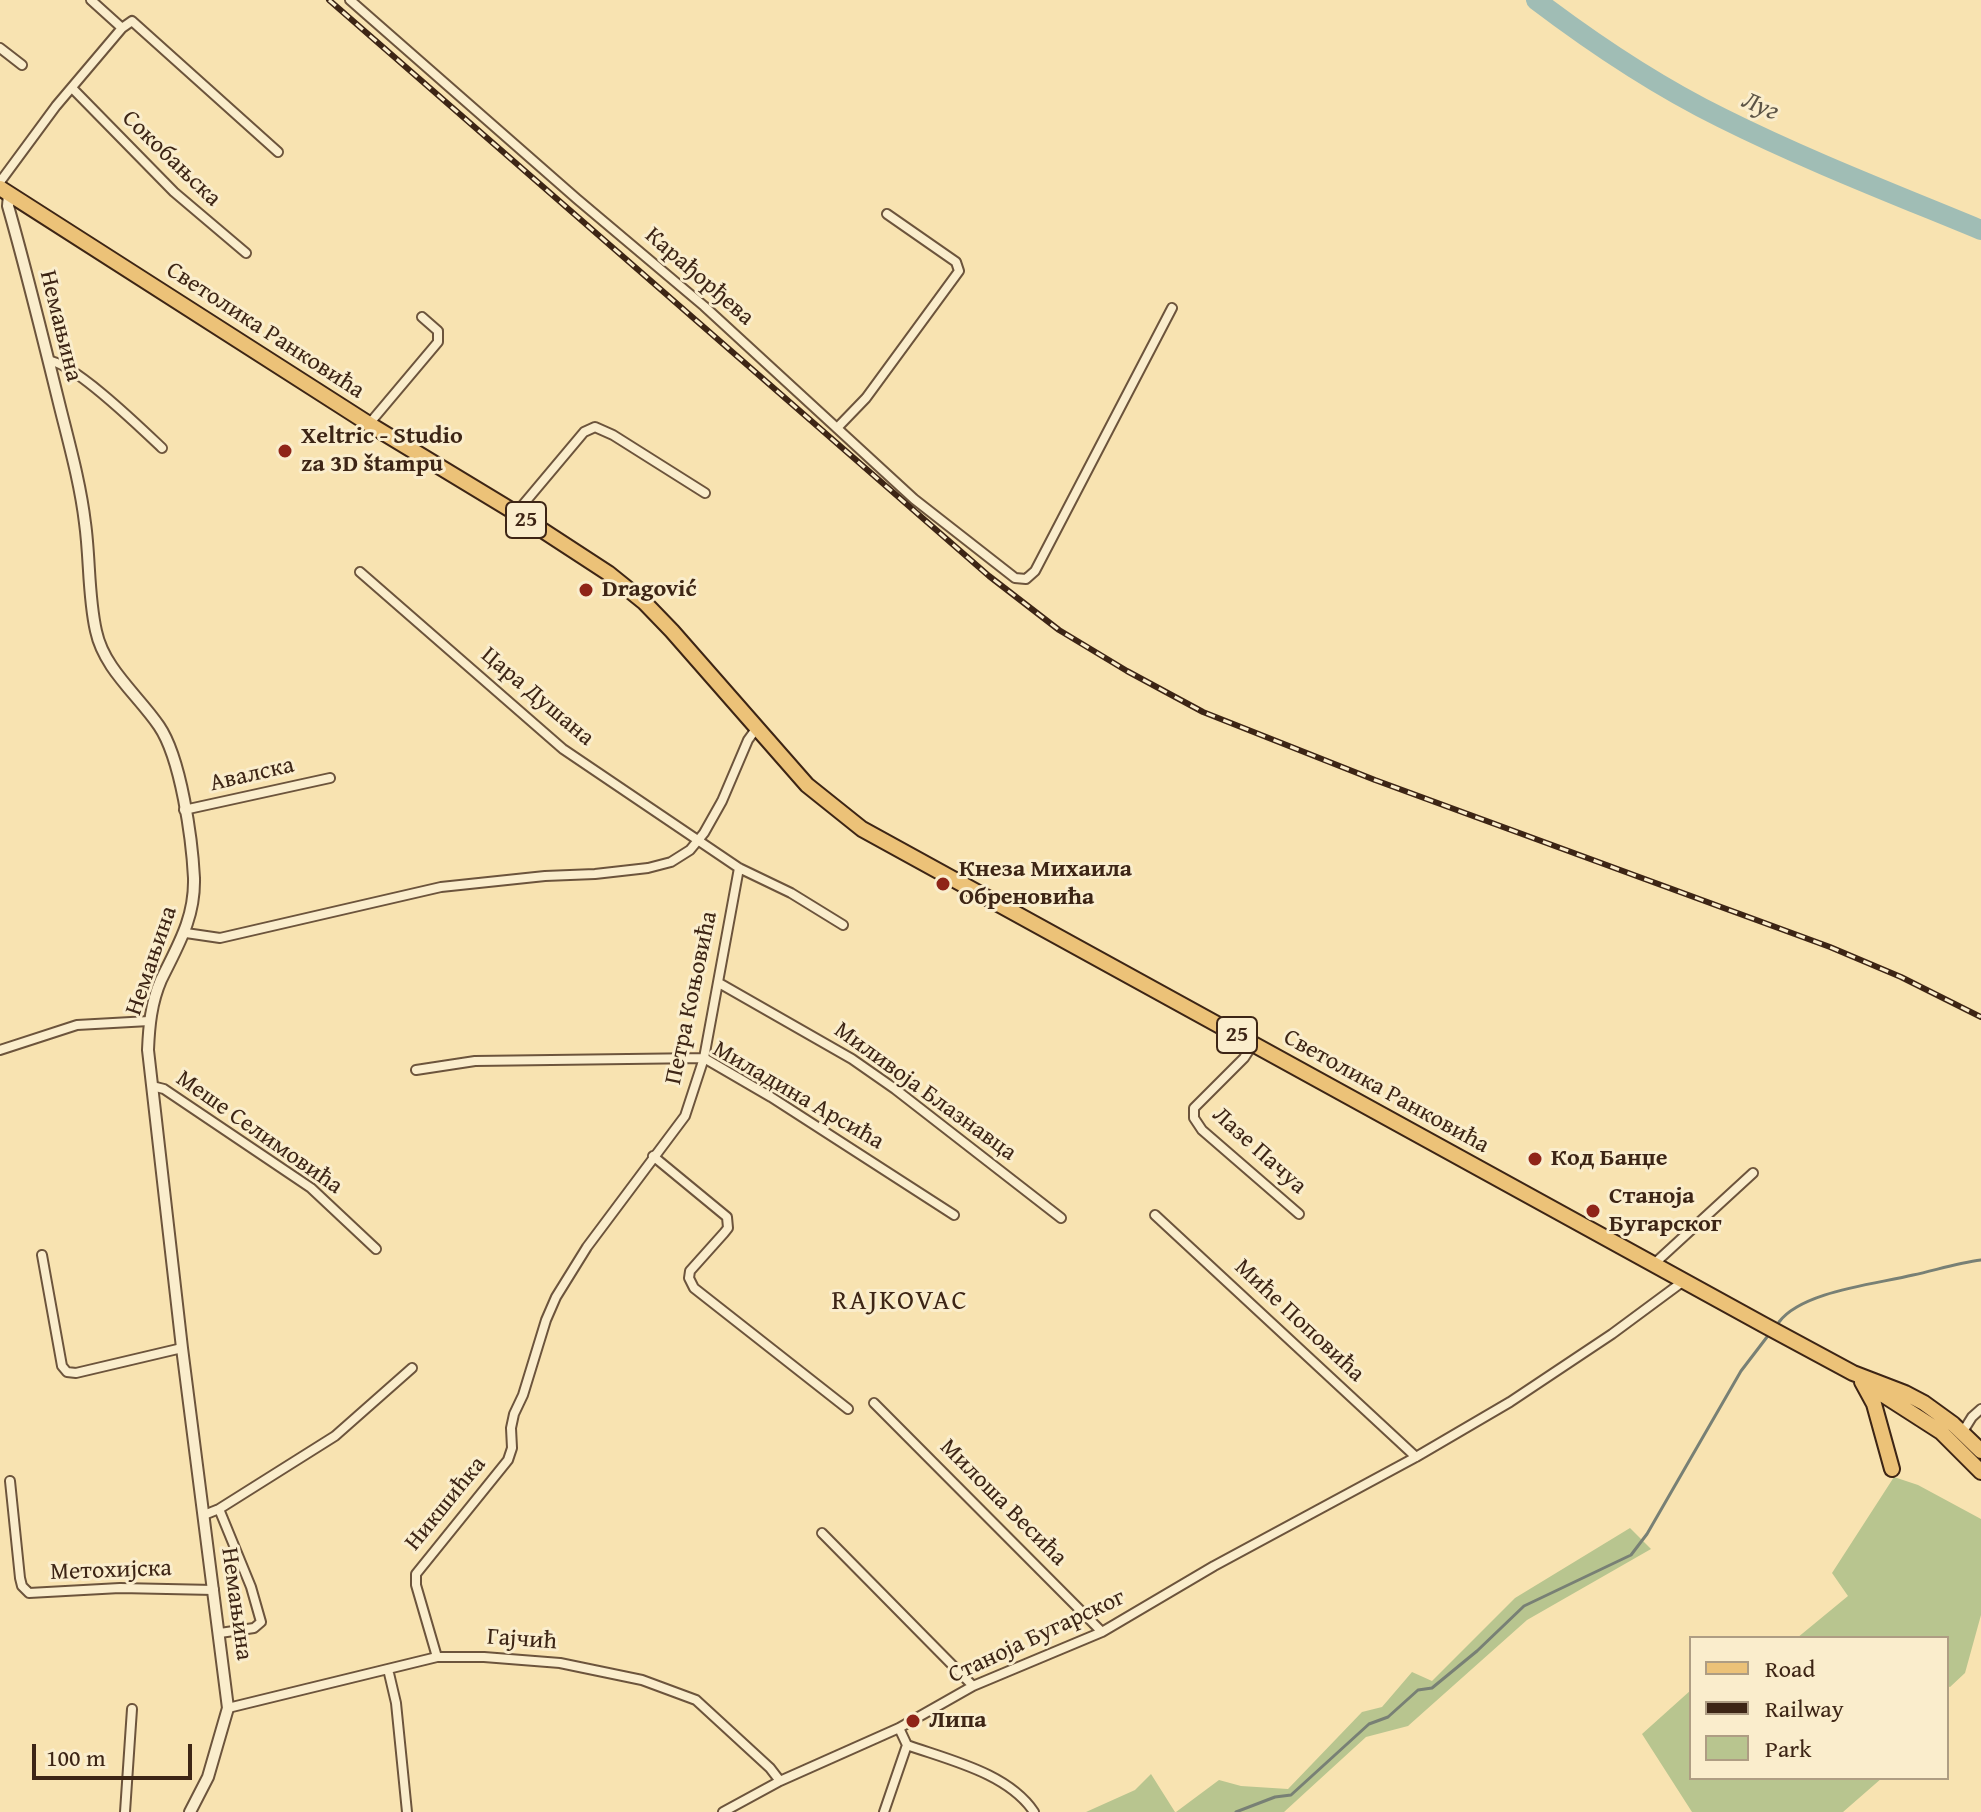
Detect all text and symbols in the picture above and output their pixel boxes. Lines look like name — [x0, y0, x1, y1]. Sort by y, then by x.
water label: Луг — [1737, 85, 1783, 129]
street label: Сокобањска — [115, 105, 227, 213]
street label: Карађорђева — [638, 222, 760, 332]
street label: Светолика Ранковића — [160, 256, 370, 406]
street label: Немањина — [32, 267, 88, 385]
place label: Xeltric - Studio za 3D štampu — [301, 423, 463, 479]
marker: Xeltric - Studio za 3D štampu — [276, 442, 294, 460]
road number: 25 — [506, 502, 546, 538]
place label: Dragović — [602, 576, 696, 604]
marker: Dragović — [577, 581, 595, 599]
street label: Цара Душана — [474, 641, 600, 753]
street label: Авалска — [207, 751, 297, 799]
place label: Кнеза Михаила Обреновића — [959, 856, 1132, 912]
marker: Кнеза Михаила Обреновића — [934, 875, 952, 893]
street label: Немањина — [120, 903, 184, 1019]
street label: Петра Коњовића — [660, 909, 724, 1087]
street label: Миливоја Блазнавца — [828, 1016, 1022, 1168]
road number: 25 — [1217, 1017, 1257, 1053]
street label: Светолика Ранковића — [1278, 1024, 1494, 1160]
street label: Миладина Арсића — [707, 1035, 889, 1157]
street label: Меше Селимовића — [170, 1065, 348, 1201]
street label: Лазе Пачуа — [1206, 1101, 1312, 1201]
place label: Код Банџе — [1551, 1145, 1667, 1173]
marker: Код Банџе — [1526, 1150, 1544, 1168]
place label: Станоја Бугарског — [1609, 1183, 1722, 1239]
marker: Станоја Бугарског — [1584, 1202, 1602, 1220]
street label: Миће Поповића — [1228, 1253, 1370, 1389]
district label: RAJKOVAC — [831, 1285, 969, 1319]
street label: Милоша Весића — [933, 1433, 1073, 1573]
street label: Никшићка — [399, 1451, 493, 1557]
street label: Немањина — [214, 1546, 258, 1662]
street label: Метохијска — [50, 1554, 172, 1588]
street label: Станоја Бугарског — [944, 1584, 1130, 1690]
street label: Гајчић — [486, 1623, 558, 1657]
legend — [1689, 1636, 1949, 1780]
text: Road — [1765, 1651, 1815, 1686]
text: Railway — [1765, 1691, 1844, 1726]
place label: Липа — [929, 1707, 987, 1735]
marker: Липа — [904, 1712, 922, 1730]
scale bar — [36, 1728, 196, 1778]
text: Park — [1765, 1731, 1811, 1766]
text: 100 m — [46, 1740, 106, 1775]

